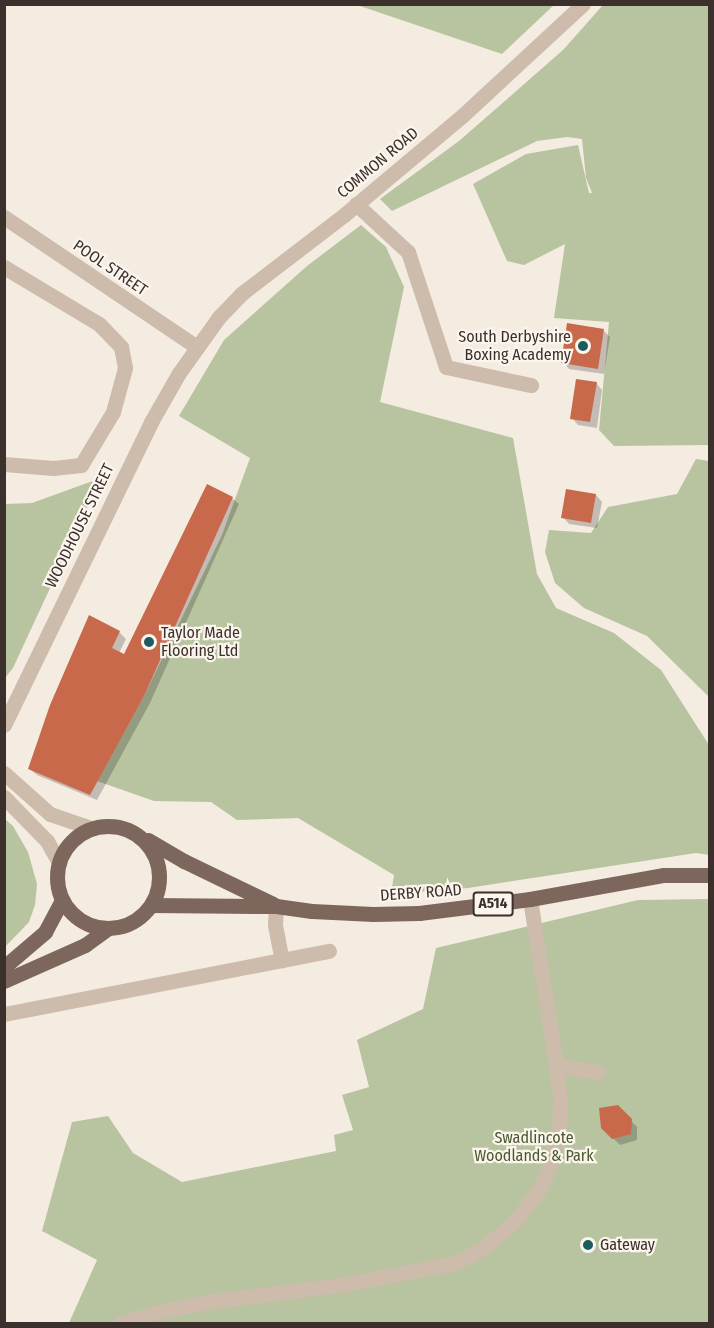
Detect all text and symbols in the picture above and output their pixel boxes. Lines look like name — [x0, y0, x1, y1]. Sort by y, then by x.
street label: COMMON ROAD — [334, 123, 422, 203]
street label: POOL STREET — [69, 236, 151, 300]
place label: South Derbyshire Boxing Academy — [458, 327, 571, 365]
marker: South Derbyshire Boxing Academy — [576, 339, 590, 353]
street label: WOODHOUSE STREET — [42, 461, 118, 591]
place label: Taylor Made Flooring Ltd — [161, 623, 240, 661]
marker: Taylor Made Flooring Ltd — [142, 635, 156, 649]
street label: DERBY ROAD — [380, 881, 462, 905]
road number: A514 — [472, 892, 514, 916]
park label: Swadlincote Woodlands & Park — [474, 1128, 594, 1166]
place label: Gateway — [600, 1235, 655, 1255]
marker: Gateway — [581, 1238, 595, 1252]

